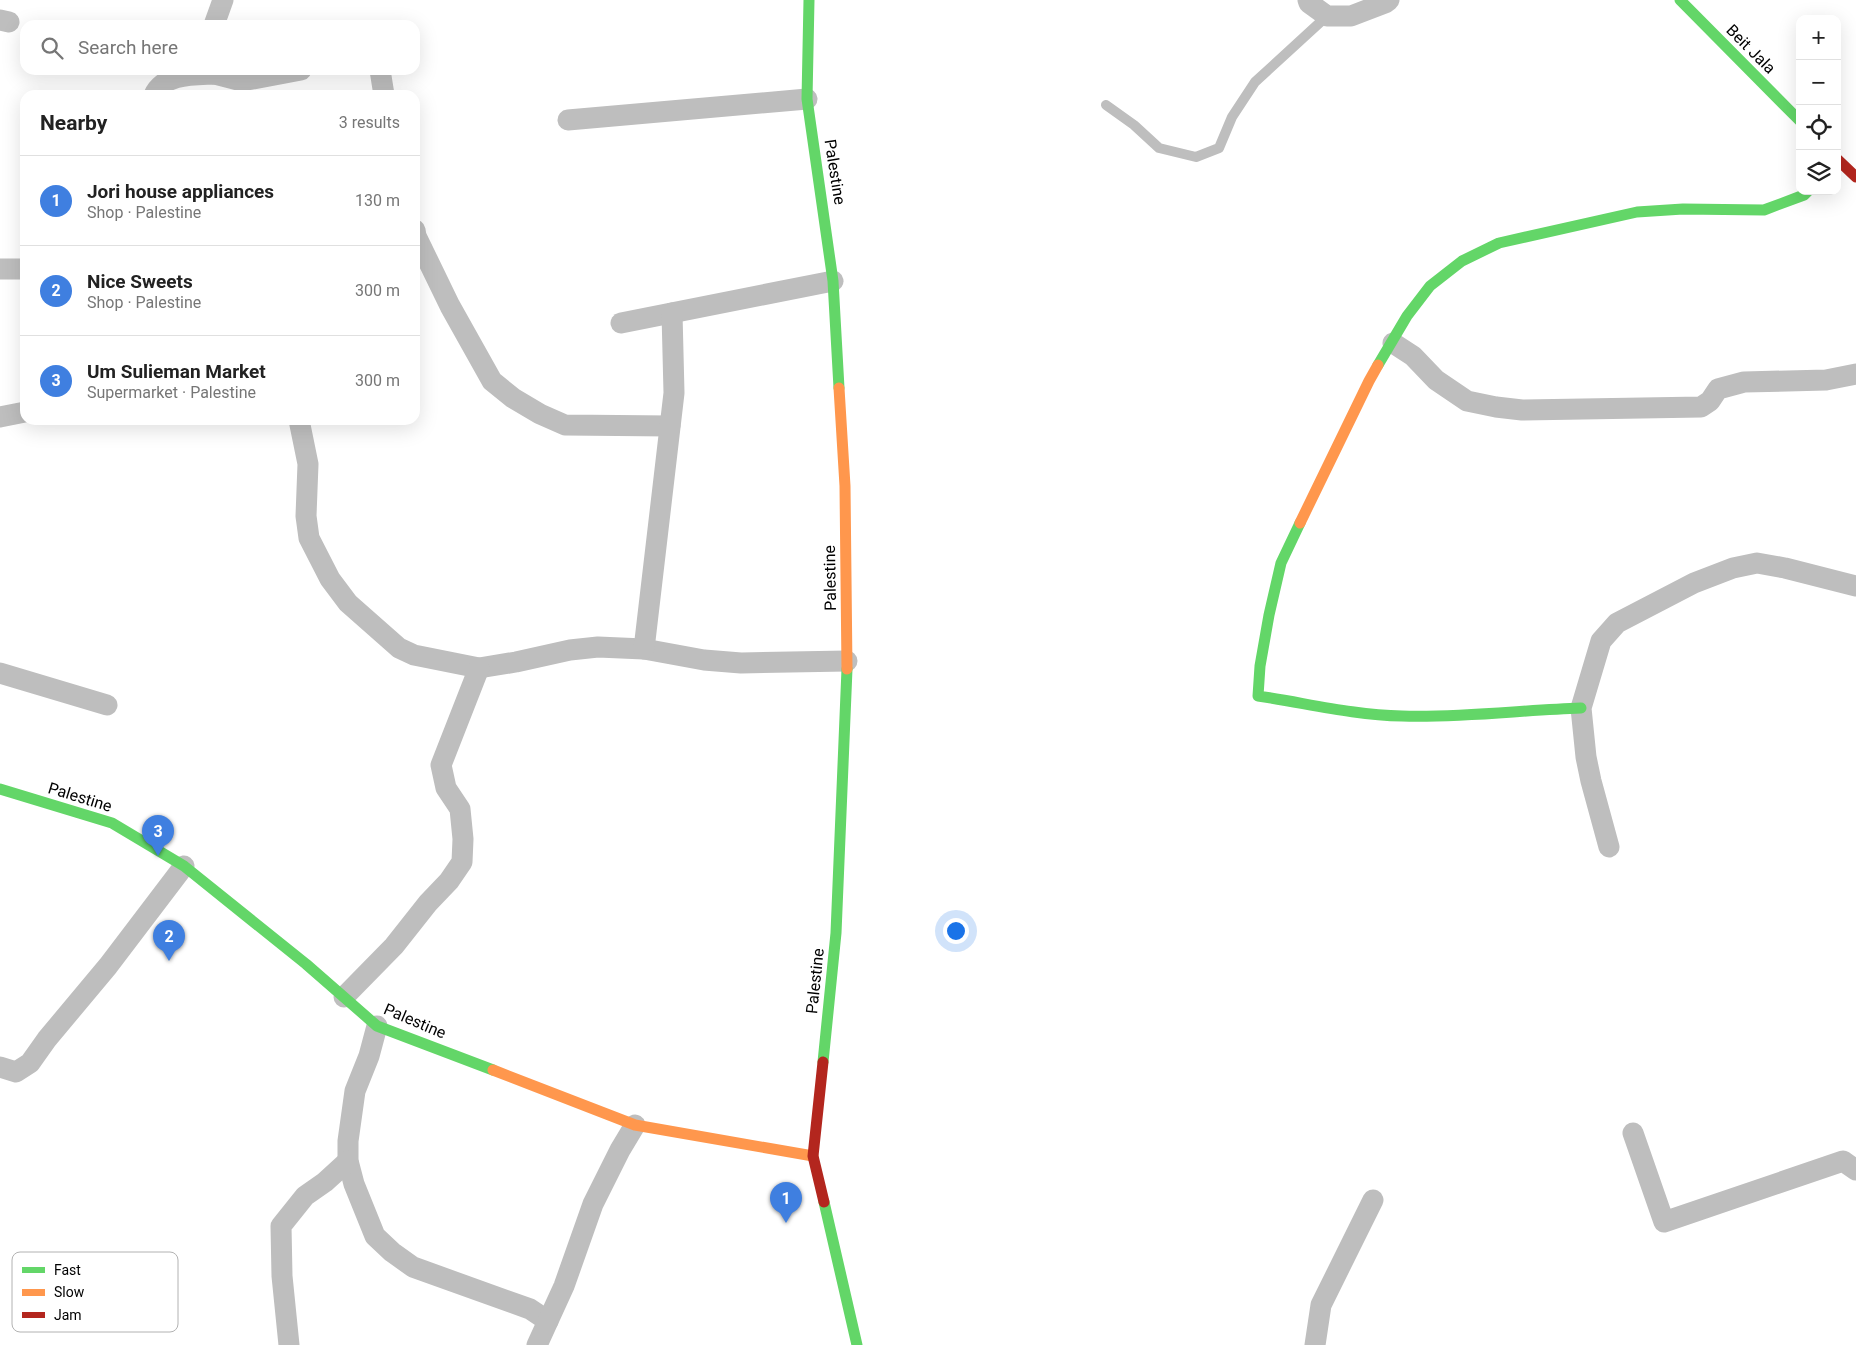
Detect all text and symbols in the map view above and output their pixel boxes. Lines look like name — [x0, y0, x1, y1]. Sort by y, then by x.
map controls — [1796, 15, 1841, 195]
button: + — [1796, 15, 1841, 60]
search box — [20, 20, 420, 75]
street label: Beit Jala — [1722, 20, 1780, 78]
icon: search — [38, 34, 66, 62]
text: Search here — [78, 36, 178, 59]
button: − — [1796, 60, 1841, 105]
button: locate — [1796, 105, 1841, 150]
text: Nearby — [40, 111, 107, 135]
text: 3 results — [339, 113, 400, 132]
street label: Palestine — [820, 138, 850, 206]
button: layers — [1796, 150, 1841, 195]
text: Jori house appliances — [87, 180, 274, 203]
text: 1 — [51, 191, 61, 210]
text: 130 m — [355, 191, 400, 210]
text: Shop · Palestine — [87, 203, 201, 222]
text: Nice Sweets — [87, 270, 193, 293]
text: 2 — [51, 281, 61, 300]
text: 300 m — [355, 281, 400, 300]
text: Shop · Palestine — [87, 293, 201, 312]
text: Um Sulieman Market — [87, 360, 266, 383]
text: 3 — [51, 371, 61, 390]
text: 300 m — [355, 371, 400, 390]
text: Supermarket · Palestine — [87, 383, 256, 402]
street label: Palestine — [820, 545, 840, 611]
street label: Palestine — [46, 778, 114, 816]
pin: 3 — [142, 815, 174, 856]
your location — [943, 918, 969, 944]
pin: 2 — [153, 920, 185, 961]
street label: Palestine — [802, 947, 828, 1015]
street label: Palestine — [381, 999, 449, 1043]
pin: 1 — [770, 1182, 802, 1223]
legend — [12, 1252, 178, 1332]
text: Fast — [54, 1262, 81, 1278]
text: Slow — [54, 1284, 85, 1300]
text: Jam — [54, 1307, 82, 1323]

